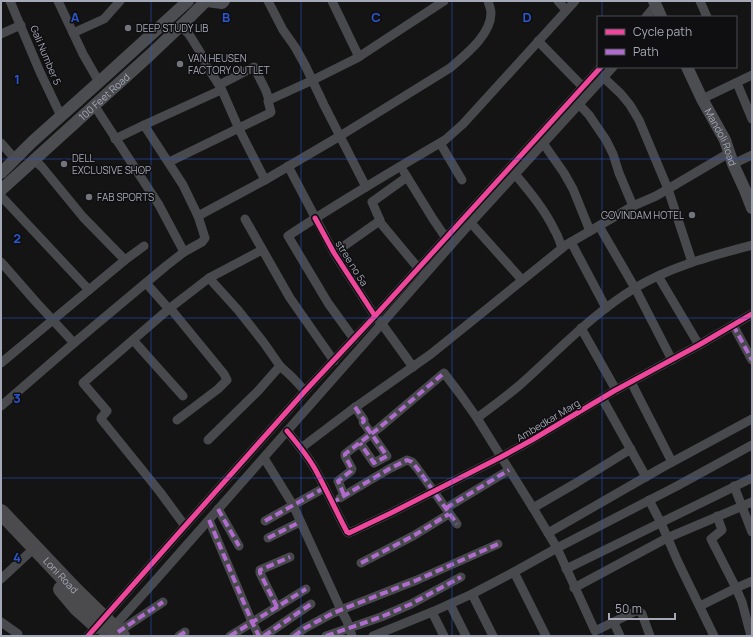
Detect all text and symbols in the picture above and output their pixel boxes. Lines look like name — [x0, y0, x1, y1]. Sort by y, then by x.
text: A — [71, 8, 80, 26]
text: B — [222, 8, 230, 26]
text: C — [371, 8, 381, 26]
text: D — [522, 8, 532, 26]
legend — [597, 16, 737, 68]
place label: DEEP STUDY LIB — [136, 21, 208, 35]
street label: Gali Number 5 — [27, 23, 65, 87]
marker: DEEP STUDY LIB — [123, 23, 133, 33]
text: Cycle path — [633, 23, 692, 40]
text: Path — [633, 43, 659, 60]
place label: VAN HEUSEN FACTORY OUTLET — [188, 51, 270, 77]
marker: VAN HEUSEN FACTORY OUTLET — [175, 59, 185, 69]
text: 1 — [14, 70, 20, 88]
street label: 100 Feet Road — [75, 70, 133, 123]
street label: Mandoli Road — [702, 106, 740, 168]
place label: DELL EXCLUSIVE SHOP — [72, 151, 151, 177]
marker: DELL EXCLUSIVE SHOP — [59, 159, 69, 169]
place label: FAB SPORTS — [97, 190, 154, 204]
marker: FAB SPORTS — [84, 192, 94, 202]
place label: GOVINDAM HOTEL — [601, 208, 684, 222]
marker: GOVINDAM HOTEL — [687, 210, 697, 220]
text: 2 — [13, 229, 21, 247]
street label: stree no 5a — [332, 237, 372, 289]
text: 3 — [13, 389, 21, 407]
street label: Ambedkar Marg — [514, 395, 582, 445]
text: 4 — [13, 548, 21, 566]
street label: Loni Road — [40, 554, 82, 596]
scale bar — [609, 595, 675, 621]
text: 50 m — [615, 600, 642, 617]

